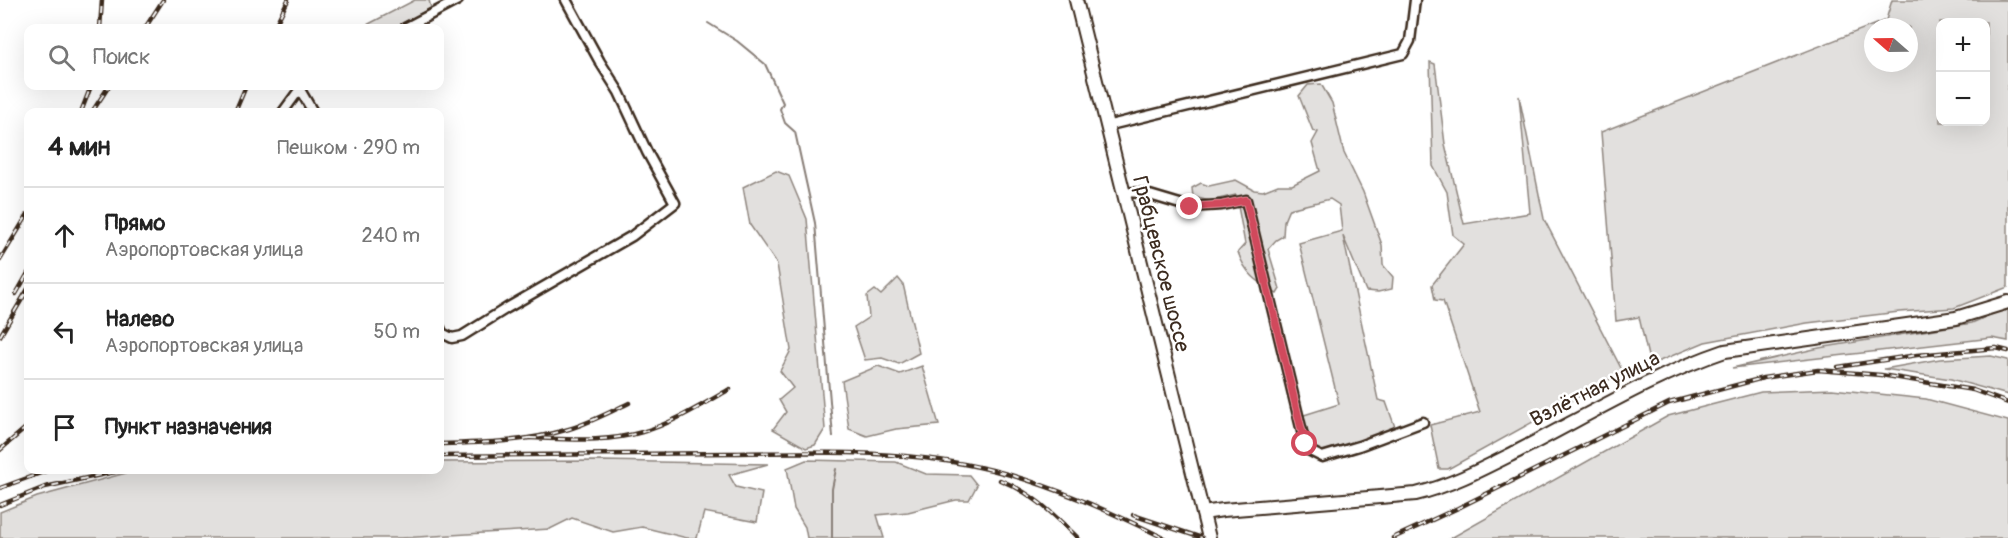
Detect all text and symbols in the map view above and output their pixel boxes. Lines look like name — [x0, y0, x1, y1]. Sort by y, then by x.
north arrow — [1864, 18, 1918, 72]
map controls — [1936, 18, 1990, 126]
button: + — [1936, 18, 1990, 72]
search box — [24, 24, 444, 90]
icon: search — [45, 41, 78, 74]
text: Поиск — [93, 43, 150, 71]
button: − — [1936, 72, 1990, 126]
text: 4 мин — [48, 131, 110, 163]
text: Пешком · 290 m — [277, 135, 420, 160]
street label: Грабцевское шоссе — [1126, 173, 1196, 355]
route end — [1176, 193, 1202, 219]
text: Прямо — [105, 209, 165, 237]
icon: ahead — [48, 219, 81, 252]
text: 240 m — [361, 223, 420, 248]
text: Аэропортовская улица — [105, 237, 303, 262]
text: Налево — [105, 305, 174, 333]
icon: left — [48, 315, 81, 348]
text: 50 m — [373, 319, 420, 344]
text: Аэропортовская улица — [105, 333, 303, 358]
street label: Взлётная улица — [1526, 345, 1664, 433]
icon: arrive — [48, 411, 81, 444]
text: Пункт назначения — [105, 413, 272, 441]
route start — [1291, 430, 1317, 456]

